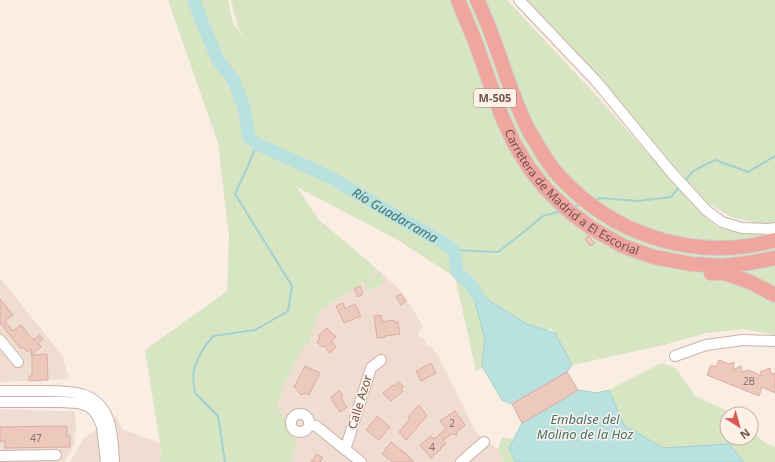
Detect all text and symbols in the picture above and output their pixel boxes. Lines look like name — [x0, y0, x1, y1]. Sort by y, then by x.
road number: M-505 — [474, 89, 516, 107]
street label: Carretera de Madrid a El Escorial — [501, 126, 642, 259]
water label: Río Guadarrama — [349, 183, 442, 247]
street label: Calle Azor — [343, 373, 376, 431]
house number: 2B — [743, 374, 755, 388]
north arrow — [719, 406, 759, 446]
water label: Embalse del Molino de la Hoz — [537, 410, 633, 443]
house number: 2 — [449, 416, 455, 430]
text: N — [737, 426, 753, 443]
house number: 47 — [30, 431, 42, 445]
house number: 4 — [429, 440, 435, 454]

